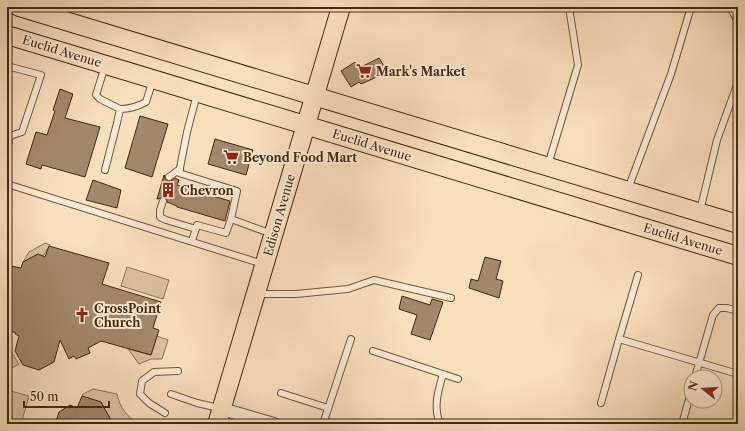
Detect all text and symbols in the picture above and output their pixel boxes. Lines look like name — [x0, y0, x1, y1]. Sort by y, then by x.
street label: Euclid Avenue — [21, 32, 104, 70]
supermarket icon: Mark's Market — [355, 62, 373, 80]
place label: Mark's Market — [376, 64, 466, 79]
street label: Euclid Avenue — [331, 126, 414, 164]
supermarket icon: Beyond Food Mart — [222, 148, 240, 166]
place label: Beyond Food Mart — [243, 150, 357, 165]
street label: Edison Avenue — [260, 172, 298, 258]
building icon: Chevron — [159, 181, 177, 199]
place label: Chevron — [180, 183, 235, 198]
street label: Euclid Avenue — [642, 220, 725, 258]
place label: CrossPoint Church — [94, 301, 161, 330]
church icon: CrossPoint Church — [73, 306, 91, 324]
north arrow — [683, 369, 723, 409]
text: N — [685, 379, 702, 393]
scale bar — [24, 383, 109, 409]
text: 50 m — [30, 389, 59, 404]

